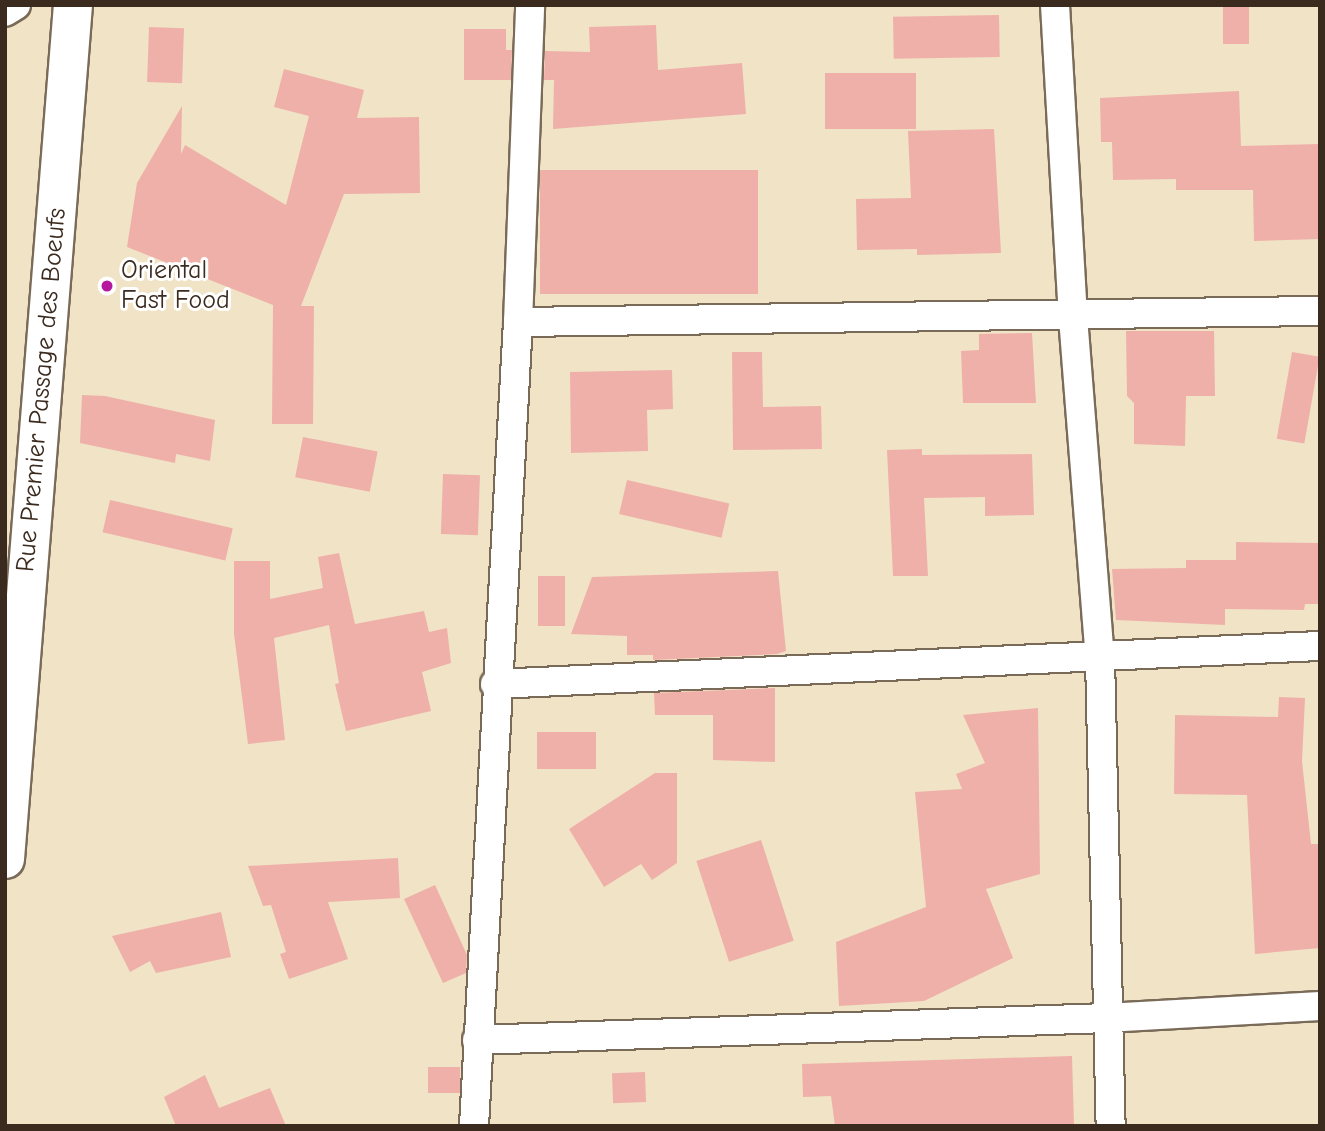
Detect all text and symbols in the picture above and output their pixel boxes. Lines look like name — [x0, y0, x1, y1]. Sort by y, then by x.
street label: Rue Premier Passage des Boeufs — [11, 207, 73, 573]
place label: Oriental Fast Food — [121, 255, 230, 316]
marker: Oriental Fast Food — [99, 278, 115, 294]

